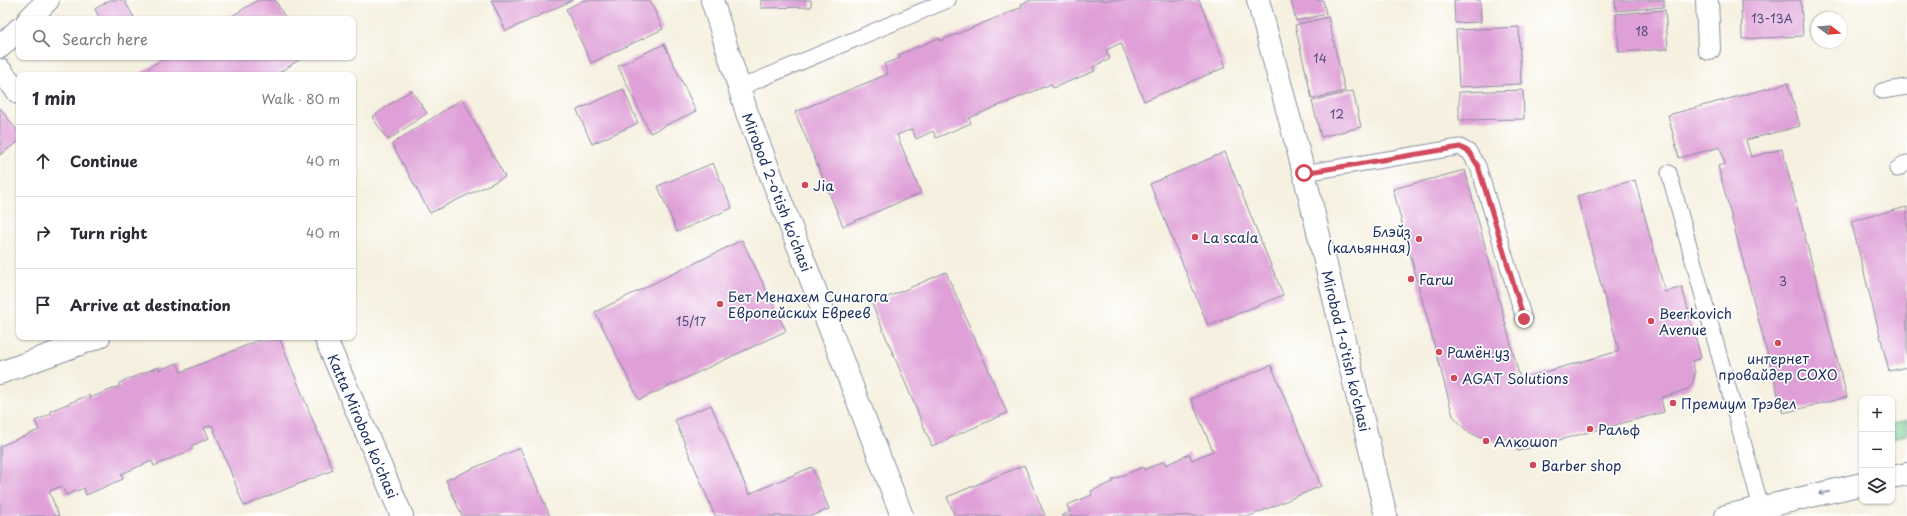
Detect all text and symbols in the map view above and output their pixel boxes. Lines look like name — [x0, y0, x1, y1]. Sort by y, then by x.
house number: 13-13A — [1751, 9, 1793, 27]
north arrow — [1811, 12, 1847, 48]
search box — [16, 16, 356, 60]
house number: 18 — [1636, 22, 1648, 40]
icon: search — [30, 27, 52, 49]
text: Search here — [62, 27, 148, 50]
house number: 14 — [1313, 49, 1327, 67]
text: 1 min — [32, 85, 76, 111]
text: Walk · 80 m — [262, 89, 340, 108]
house number: 12 — [1330, 105, 1344, 123]
street label: Mirobod 2-o'tish ko'chasi — [737, 109, 818, 275]
text: Continue — [70, 149, 138, 172]
icon: ahead — [32, 150, 54, 172]
text: 40 m — [306, 151, 340, 170]
route start — [1295, 164, 1313, 182]
place label: Jia — [813, 175, 834, 196]
marker: Jia — [800, 180, 810, 190]
text: Turn right — [70, 221, 147, 244]
place label: Блэйз (кальянная) — [1327, 221, 1411, 258]
icon: right — [32, 222, 54, 244]
text: 40 m — [306, 223, 340, 242]
place label: La scala — [1203, 227, 1259, 248]
marker: La scala — [1190, 232, 1200, 242]
marker: Блэйз (кальянная) — [1414, 234, 1424, 244]
street label: Mirobod 1-o'tish ko'chasi — [1317, 268, 1376, 434]
place label: Farш — [1419, 269, 1454, 290]
house number: 3 — [1779, 272, 1787, 290]
marker: Farш — [1406, 274, 1416, 284]
place label: Бет Менахем Синагога Европейских Евреев — [728, 286, 889, 323]
text: Arrive at destination — [70, 293, 231, 316]
icon: arrive — [32, 294, 54, 316]
marker: Бет Менахем Синагога Европейских Евреев — [715, 299, 725, 309]
place label: Beerkovich Avenue — [1659, 303, 1732, 340]
route end — [1515, 310, 1533, 328]
house number: 15/17 — [676, 312, 707, 330]
marker: Beerkovich Avenue — [1646, 316, 1656, 326]
marker: интернет провайдер СОХО — [1773, 338, 1783, 348]
place label: Рамён.уз — [1447, 342, 1510, 363]
marker: Рамён.уз — [1434, 347, 1444, 357]
place label: интернет провайдер СОХО — [1718, 348, 1838, 385]
street label: Katta Mirobod ko'chasi — [323, 351, 404, 502]
place label: AGAT Solutions — [1462, 368, 1568, 389]
marker: AGAT Solutions — [1449, 373, 1459, 383]
place label: Премиум Трэвел — [1681, 393, 1797, 414]
map controls — [1859, 396, 1895, 504]
button: + — [1859, 396, 1895, 432]
marker: Премиум Трэвел — [1668, 398, 1678, 408]
place label: Ральф — [1598, 419, 1640, 440]
marker: Ральф — [1585, 424, 1595, 434]
place label: Алкошоп — [1494, 431, 1558, 452]
button: − — [1859, 432, 1895, 468]
marker: Алкошоп — [1481, 436, 1491, 446]
place label: Barber shop — [1541, 455, 1622, 476]
marker: Barber shop — [1528, 460, 1538, 470]
button: layers — [1859, 468, 1895, 504]
one-way arrow — [1818, 490, 1830, 496]

